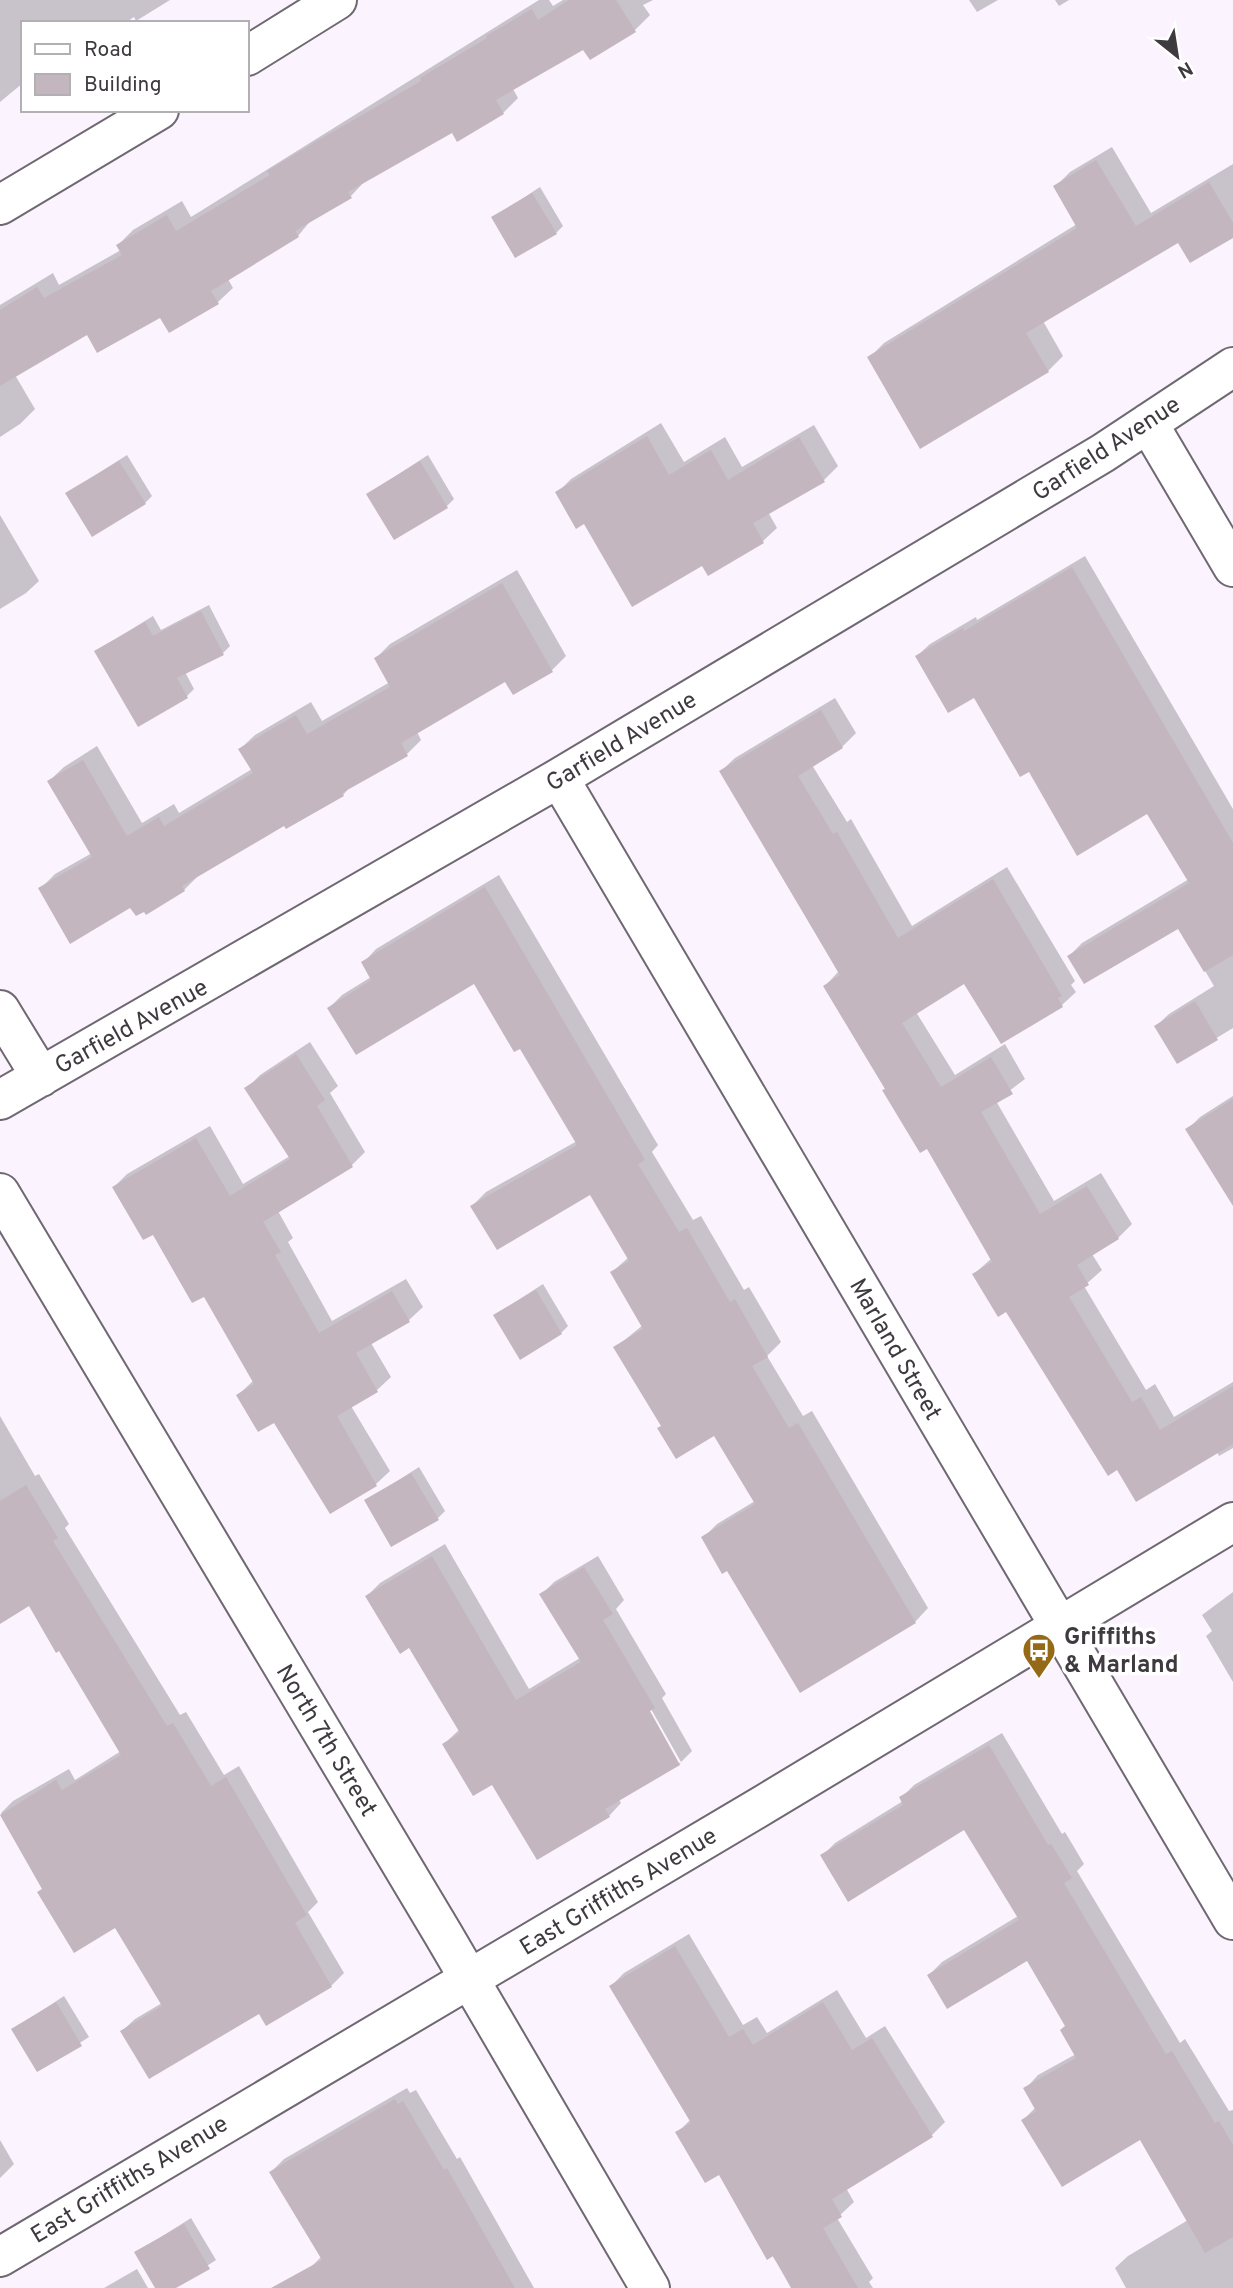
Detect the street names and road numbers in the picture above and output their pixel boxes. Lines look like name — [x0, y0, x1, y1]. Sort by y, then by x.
street label: Garfield Avenue — [1027, 391, 1187, 509]
street label: Garfield Avenue — [541, 686, 703, 800]
street label: Garfield Avenue — [50, 973, 214, 1082]
street label: Marland Street — [842, 1274, 947, 1426]
street label: North 7th Street — [268, 1659, 383, 1823]
street label: East Griffiths Avenue — [515, 1822, 723, 1964]
street label: East Griffiths Avenue — [26, 2110, 234, 2252]

